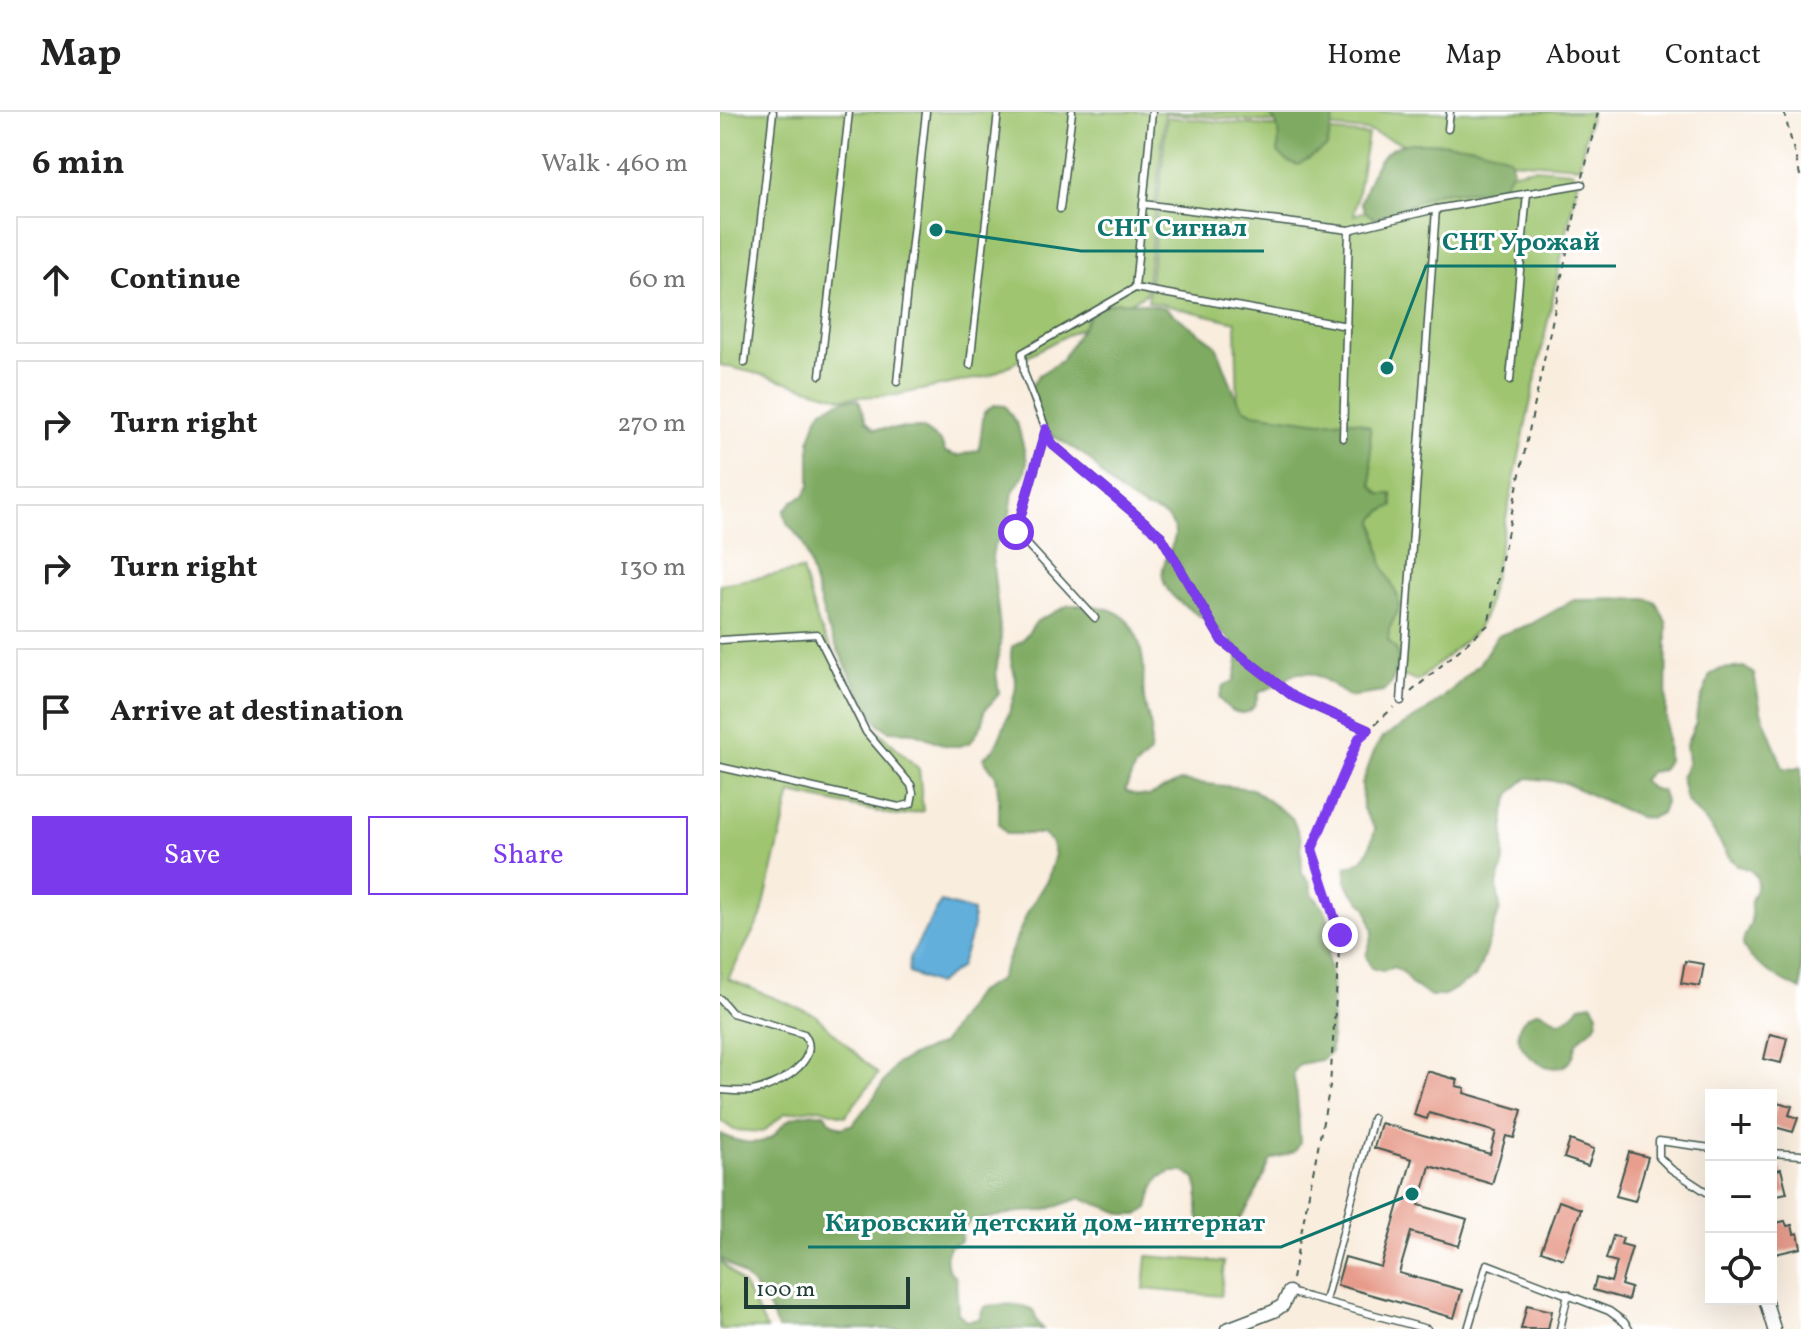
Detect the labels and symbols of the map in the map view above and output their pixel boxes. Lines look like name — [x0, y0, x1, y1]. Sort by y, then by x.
callout: СНТ Сигнал — [1081, 201, 1264, 251]
text: СНТ Сигнал — [1097, 211, 1247, 247]
callout: СНТ Урожай — [1426, 216, 1616, 266]
text: СНТ Урожай — [1442, 225, 1600, 261]
route start — [998, 514, 1034, 550]
route end — [1322, 917, 1358, 953]
callout: Кировский детский дом-интернат — [808, 1197, 1281, 1247]
text: Кировский детский дом-интернат — [825, 1206, 1266, 1242]
scale bar — [744, 1273, 910, 1309]

